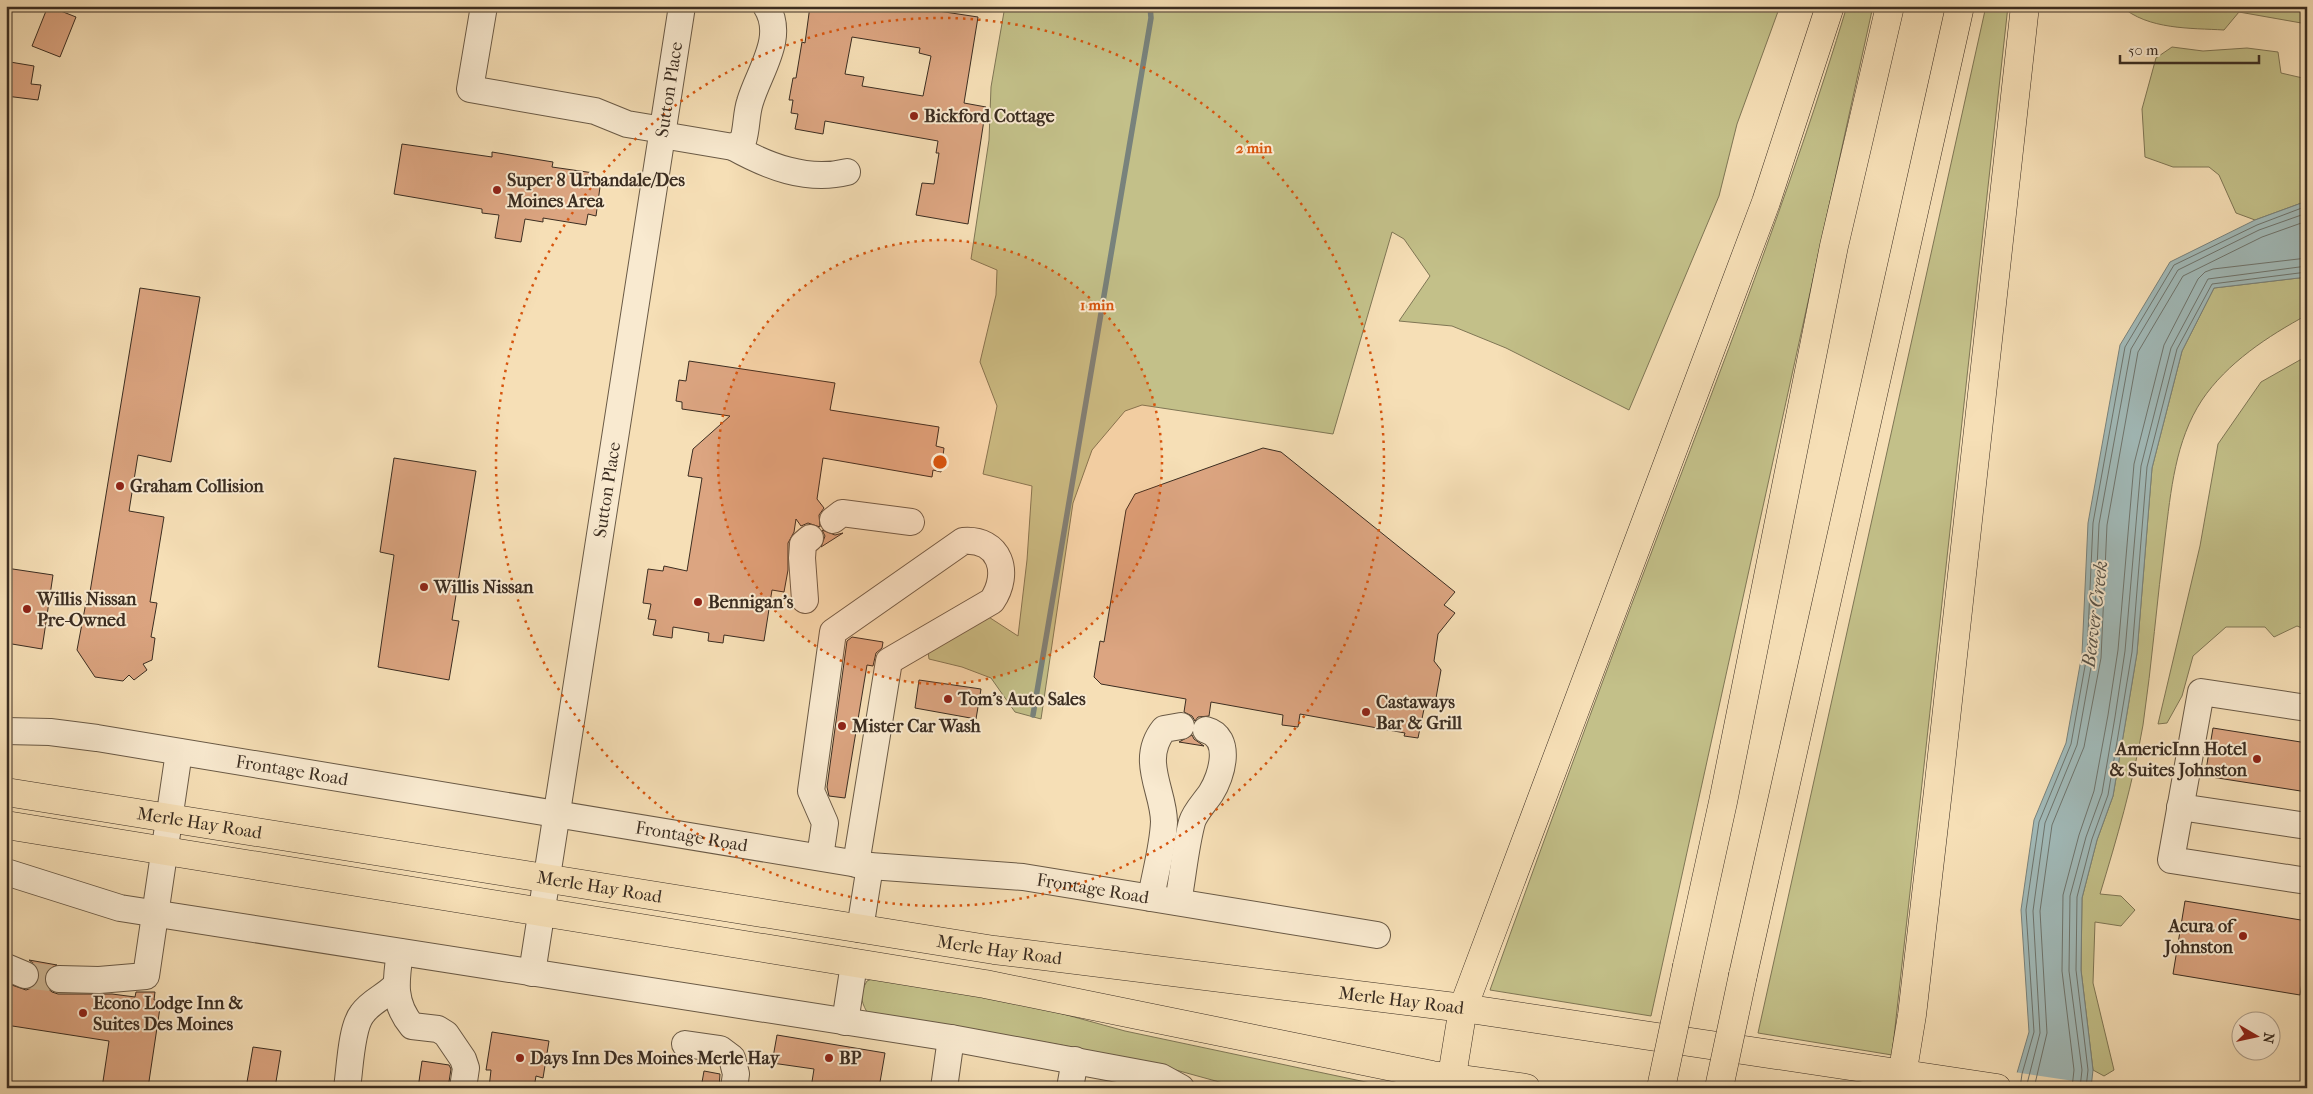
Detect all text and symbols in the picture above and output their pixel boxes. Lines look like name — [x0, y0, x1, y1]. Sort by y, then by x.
scale bar — [2120, 32, 2259, 64]
street label: Sutton Place — [652, 40, 687, 139]
text: 50 m — [2128, 41, 2159, 59]
place label: Bickford Cottage — [924, 106, 1055, 127]
marker: Bickford Cottage — [908, 110, 920, 122]
text: 2 min — [1236, 139, 1273, 157]
place label: Super 8 Urbandale/Des Moines Area — [506, 170, 685, 212]
marker: Super 8 Urbandale/Des Moines Area — [491, 184, 503, 196]
text: 1 min — [1080, 296, 1114, 314]
street label: Sutton Place — [590, 440, 625, 539]
centre of rings — [931, 453, 949, 471]
place label: Graham Collision — [130, 476, 264, 497]
marker: Graham Collision — [114, 480, 126, 492]
water label: Beaver Creek — [2077, 559, 2112, 670]
place label: Willis Nissan — [433, 577, 534, 598]
marker: Willis Nissan — [418, 581, 430, 593]
place label: Willis Nissan Pre-Owned — [36, 589, 137, 631]
place label: Bennigan's — [708, 592, 794, 613]
marker: Bennigan's — [692, 596, 704, 608]
marker: Willis Nissan Pre-Owned — [21, 603, 33, 615]
place label: Tom's Auto Sales — [957, 689, 1086, 710]
place label: Castaways Bar & Grill — [1376, 692, 1463, 734]
marker: Tom's Auto Sales — [942, 693, 954, 705]
marker: Castaways Bar & Grill — [1360, 706, 1372, 718]
place label: Mister Car Wash — [851, 716, 982, 737]
marker: Mister Car Wash — [836, 720, 848, 732]
place label: AmericInn Hotel & Suites Johnston — [2109, 739, 2248, 781]
street label: Frontage Road — [234, 751, 350, 790]
marker: AmericInn Hotel & Suites Johnston — [2251, 753, 2263, 765]
street label: Merle Hay Road — [135, 803, 264, 844]
street label: Frontage Road — [634, 817, 749, 857]
street label: Merle Hay Road — [535, 867, 664, 908]
street label: Frontage Road — [1035, 869, 1151, 909]
place label: Acura of Johnston — [2163, 916, 2237, 958]
marker: Acura of Johnston — [2237, 930, 2249, 942]
street label: Merle Hay Road — [935, 931, 1063, 969]
street label: Merle Hay Road — [1337, 983, 1465, 1019]
place label: Econo Lodge Inn & Suites Des Moines — [93, 993, 243, 1035]
marker: Econo Lodge Inn & Suites Des Moines — [77, 1007, 89, 1019]
north arrow — [2230, 1012, 2280, 1062]
text: N — [2259, 1031, 2278, 1045]
place label: Days Inn Des Moines Merle Hay — [530, 1048, 781, 1069]
place label: BP — [839, 1048, 862, 1069]
marker: Days Inn Des Moines Merle Hay — [514, 1052, 526, 1064]
marker: BP — [823, 1052, 835, 1064]

